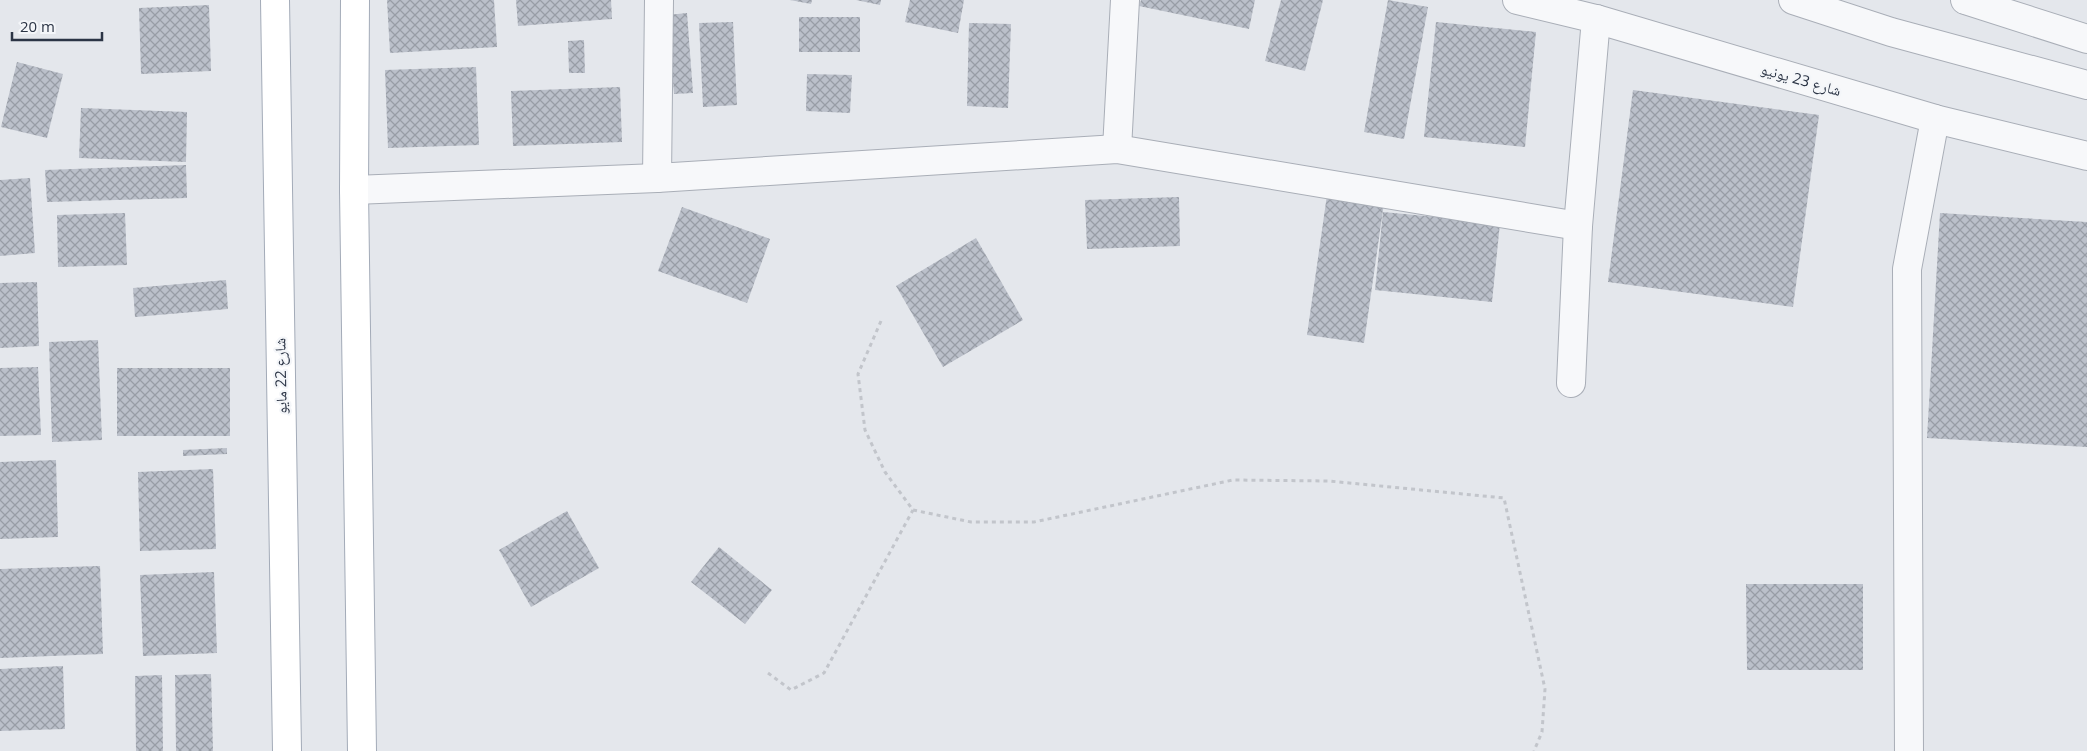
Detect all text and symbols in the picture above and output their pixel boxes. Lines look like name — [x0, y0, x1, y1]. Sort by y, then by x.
scale bar — [12, 10, 102, 42]
text: 20 m — [20, 16, 55, 36]
street label: شارع 23 يونيو — [1759, 58, 1844, 101]
street label: شارع 22 مايو — [269, 338, 292, 414]

